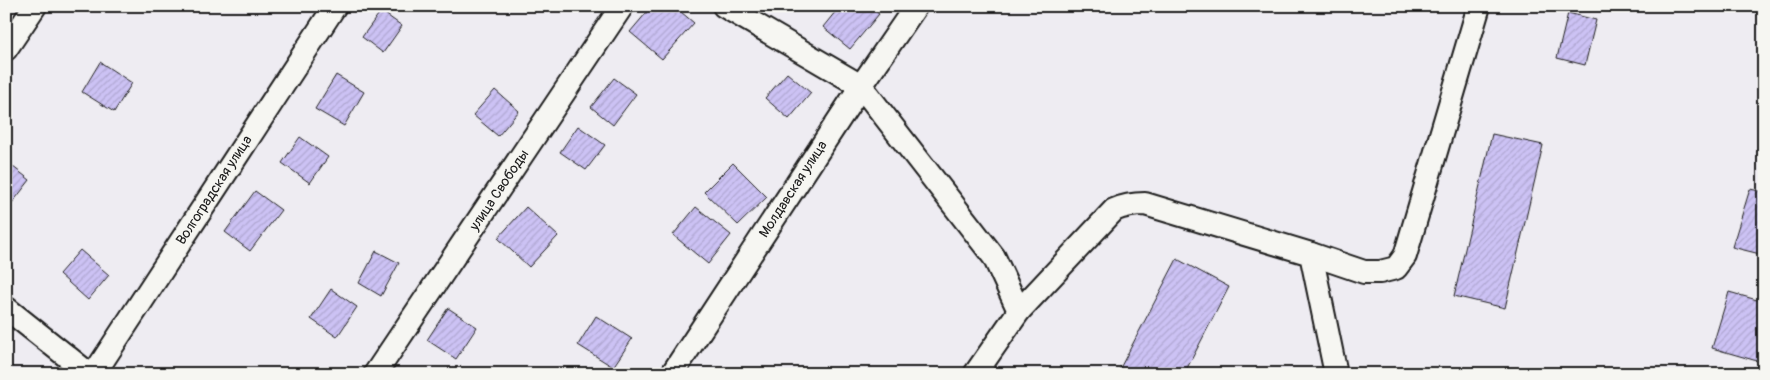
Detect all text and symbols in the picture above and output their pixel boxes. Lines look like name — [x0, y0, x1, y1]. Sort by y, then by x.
street label: Волгоградская улица — [172, 132, 256, 248]
street label: Молдавская улица — [755, 137, 831, 241]
street label: улица Свободы — [465, 146, 532, 235]

